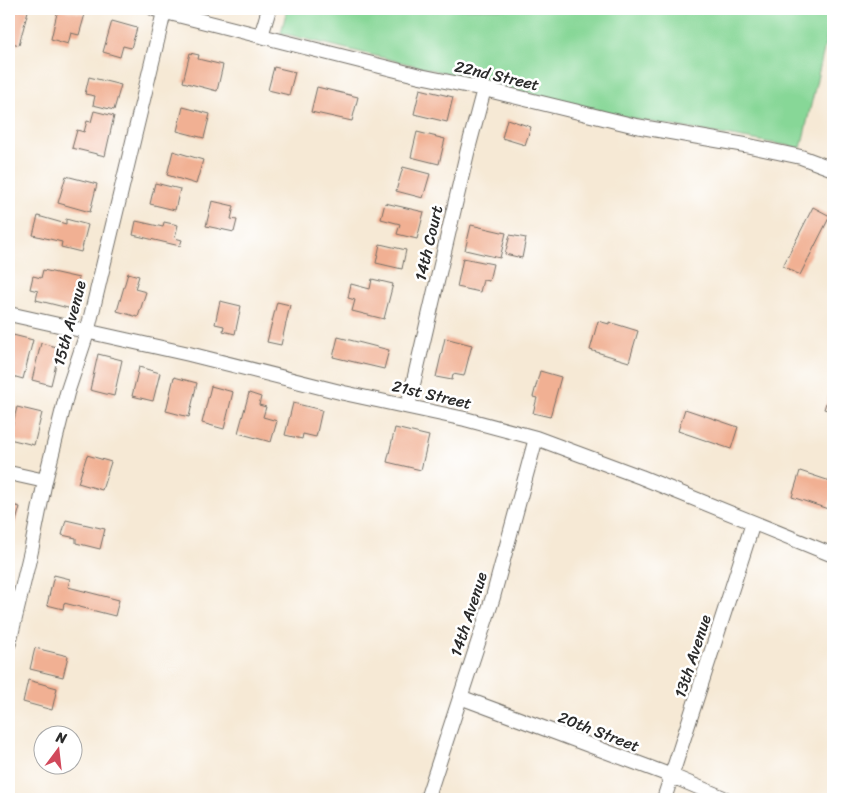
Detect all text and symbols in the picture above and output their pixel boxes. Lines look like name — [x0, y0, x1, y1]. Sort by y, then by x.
street label: 22nd Street — [452, 52, 542, 99]
street label: 14th Court — [406, 203, 451, 284]
street label: 15th Avenue — [44, 277, 95, 369]
street label: 21st Street — [389, 371, 475, 418]
street label: 14th Avenue — [441, 568, 496, 660]
street label: 13th Avenue — [665, 610, 720, 702]
street label: 20th Street — [554, 703, 644, 760]
text: N — [52, 724, 69, 751]
north arrow — [32, 726, 82, 776]

